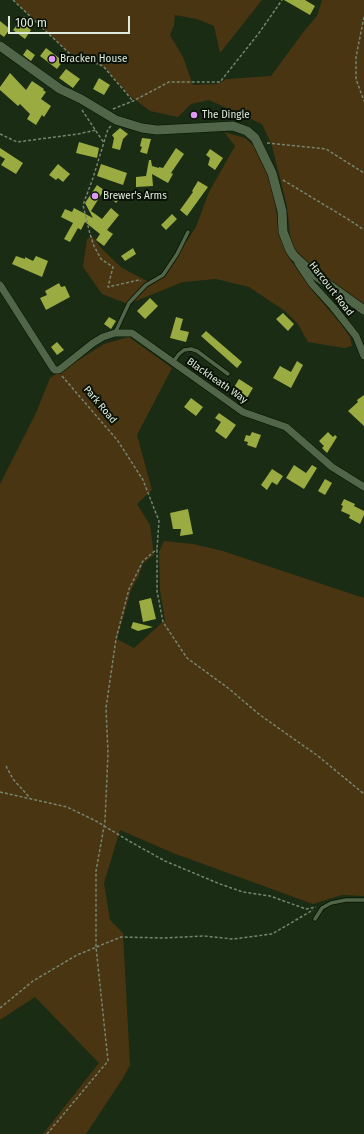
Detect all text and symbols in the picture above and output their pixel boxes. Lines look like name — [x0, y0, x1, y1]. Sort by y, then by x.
scale bar — [10, 8, 132, 34]
text: 100 m — [15, 16, 47, 30]
place label: Bracken House — [60, 53, 127, 65]
marker: Bracken House — [47, 54, 57, 64]
place label: The Dingle — [202, 109, 250, 121]
marker: The Dingle — [189, 110, 199, 120]
place label: Brewer's Arms — [103, 190, 167, 202]
marker: Brewer's Arms — [90, 191, 100, 201]
street label: Harcourt Road — [306, 260, 356, 318]
street label: Blackheath Way — [184, 356, 250, 406]
street label: Park Road — [81, 384, 119, 426]

